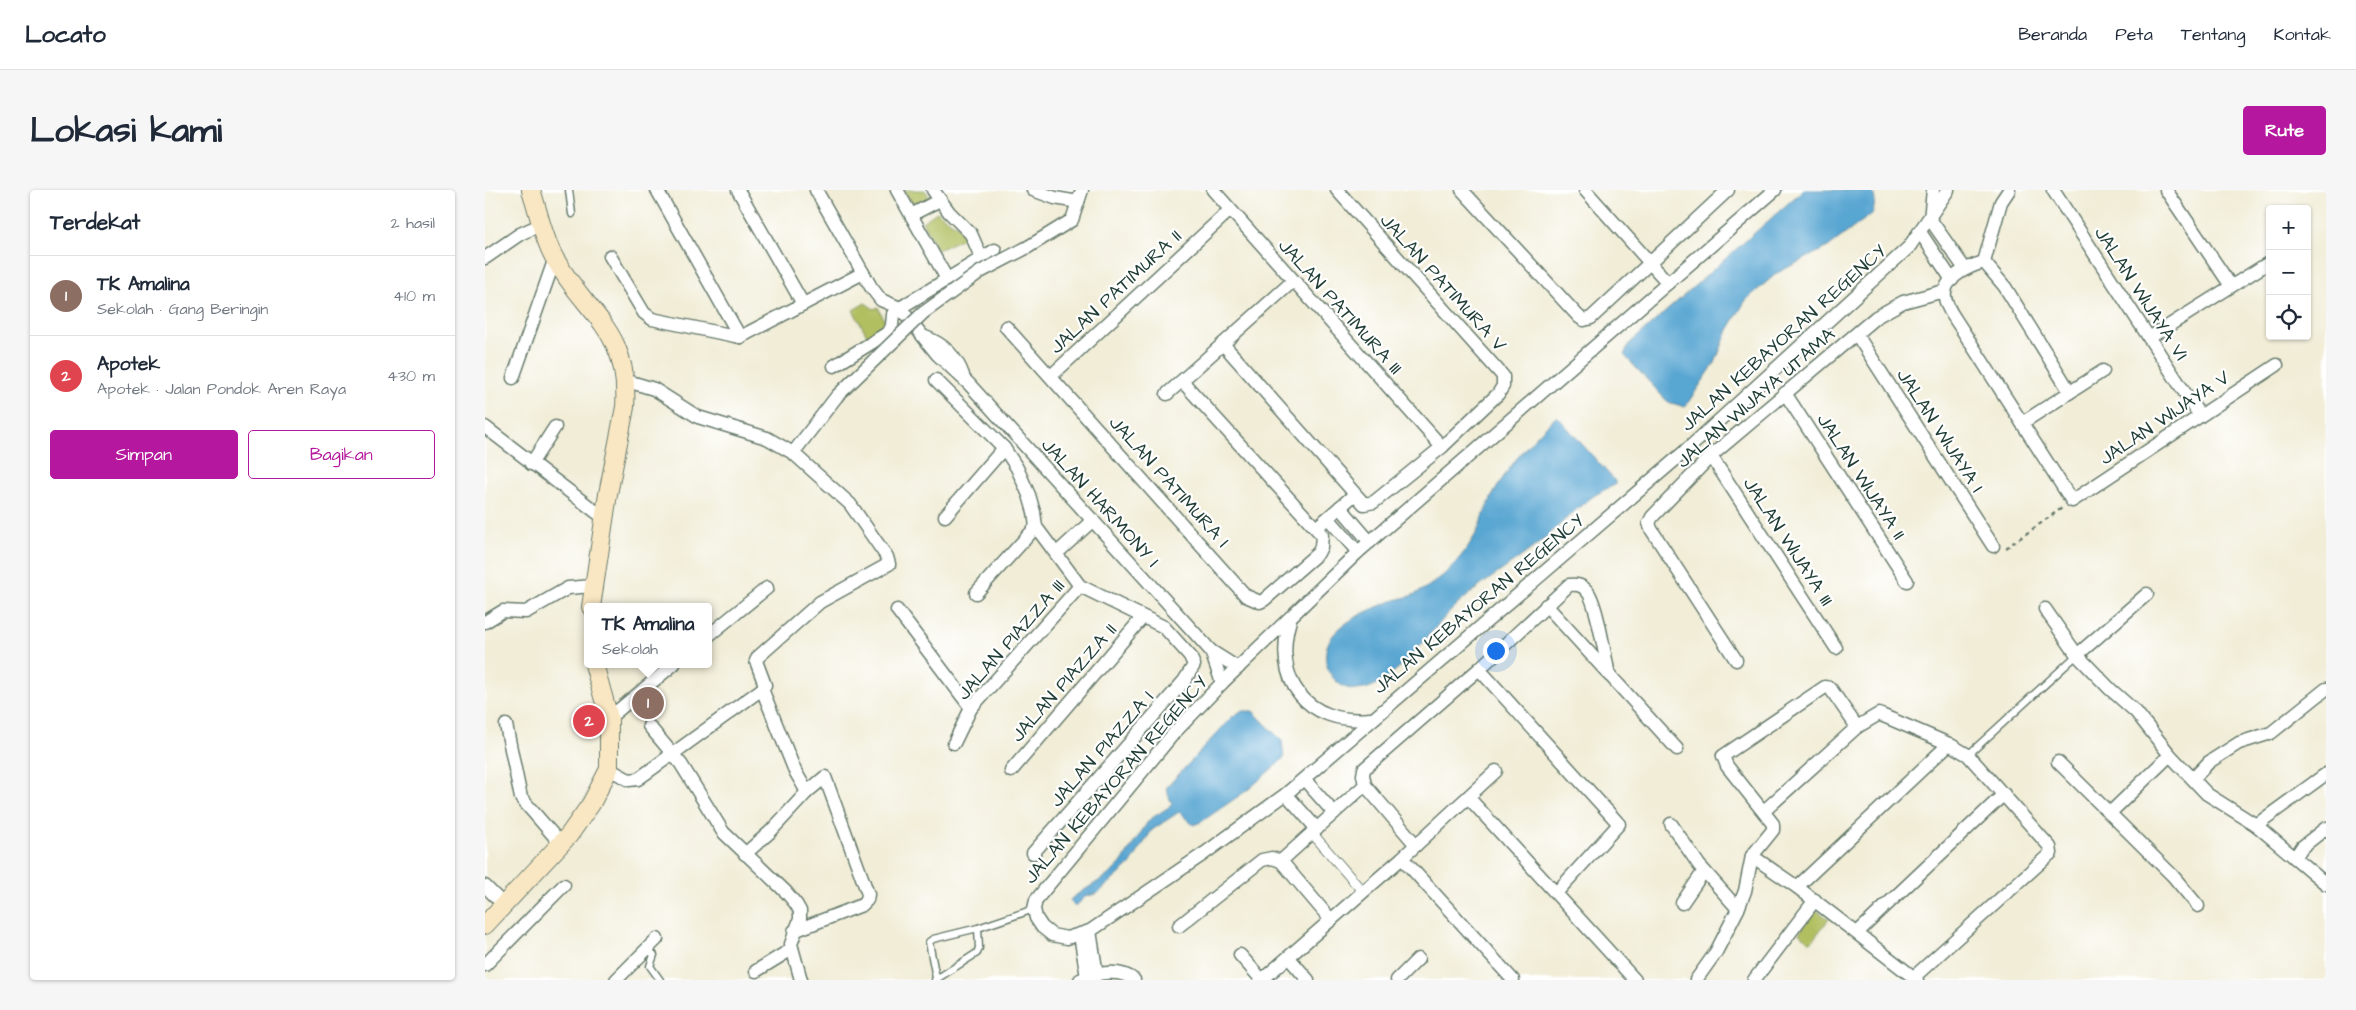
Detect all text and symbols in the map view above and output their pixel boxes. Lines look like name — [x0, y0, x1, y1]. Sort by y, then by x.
text: Locato — [25, 18, 106, 52]
text: Beranda — [2018, 22, 2087, 47]
text: Peta — [2115, 22, 2153, 47]
text: Tentang — [2181, 22, 2245, 47]
text: Kontak — [2273, 22, 2331, 47]
text: Lokasi kami — [30, 106, 222, 155]
button: Rute — [2243, 106, 2326, 155]
map controls — [2266, 205, 2311, 340]
button: + — [2266, 205, 2311, 250]
text: Terdekat — [50, 208, 140, 237]
street label: JALAN PATIMURA V — [1373, 208, 1512, 358]
text: 2 hasil — [390, 212, 435, 234]
street label: JALAN WIJAYA VI — [2087, 222, 2194, 366]
street label: JALAN PATIMURA II — [1044, 224, 1188, 360]
street label: JALAN PATIMURA III — [1271, 233, 1408, 381]
street label: JALAN KEBAYORAN REGENCY — [1675, 238, 1893, 438]
button: − — [2266, 250, 2311, 295]
text: TK Amalina — [97, 271, 190, 298]
text: 1 — [65, 285, 67, 307]
text: 410 m — [393, 285, 435, 307]
button: locate — [2266, 295, 2311, 340]
text: Sekolah · Gang Beringin — [97, 298, 268, 320]
street label: JALAN WIJAYA UTAMA — [1671, 322, 1841, 475]
text: Apotek — [97, 351, 160, 378]
street label: JALAN WIJAYA I — [1890, 364, 1990, 498]
text: 2 — [61, 365, 71, 387]
text: 430 m — [387, 365, 435, 387]
street label: JALAN WIJAYA V — [2094, 365, 2235, 472]
text: Apotek · Jalan Pondok Aren Raya — [97, 378, 346, 400]
street label: JALAN WIJAYA II — [1810, 408, 1912, 545]
street label: JALAN PATIMURA I — [1102, 410, 1235, 554]
button: Simpan — [50, 430, 238, 479]
button: Bagikan — [248, 430, 435, 479]
street label: JALAN HARMONY I — [1035, 433, 1165, 573]
street label: JALAN WIJAYA III — [1736, 472, 1840, 611]
street label: JALAN KEBAYORAN REGENCY — [1368, 508, 1590, 701]
street label: JALAN PIAZZA III — [951, 574, 1069, 704]
popup — [584, 603, 712, 668]
text: TK Amalina — [602, 611, 694, 638]
street label: JALAN PIAZZA II — [1005, 618, 1121, 746]
text: Sekolah — [602, 638, 658, 660]
your location — [1483, 638, 1509, 664]
street label: JALAN KEBAYORAN REGENCY — [1018, 670, 1214, 890]
pin: 1 — [632, 684, 664, 722]
street label: JALAN PIAZZA I — [1044, 685, 1160, 813]
pin: 2 — [573, 702, 605, 740]

